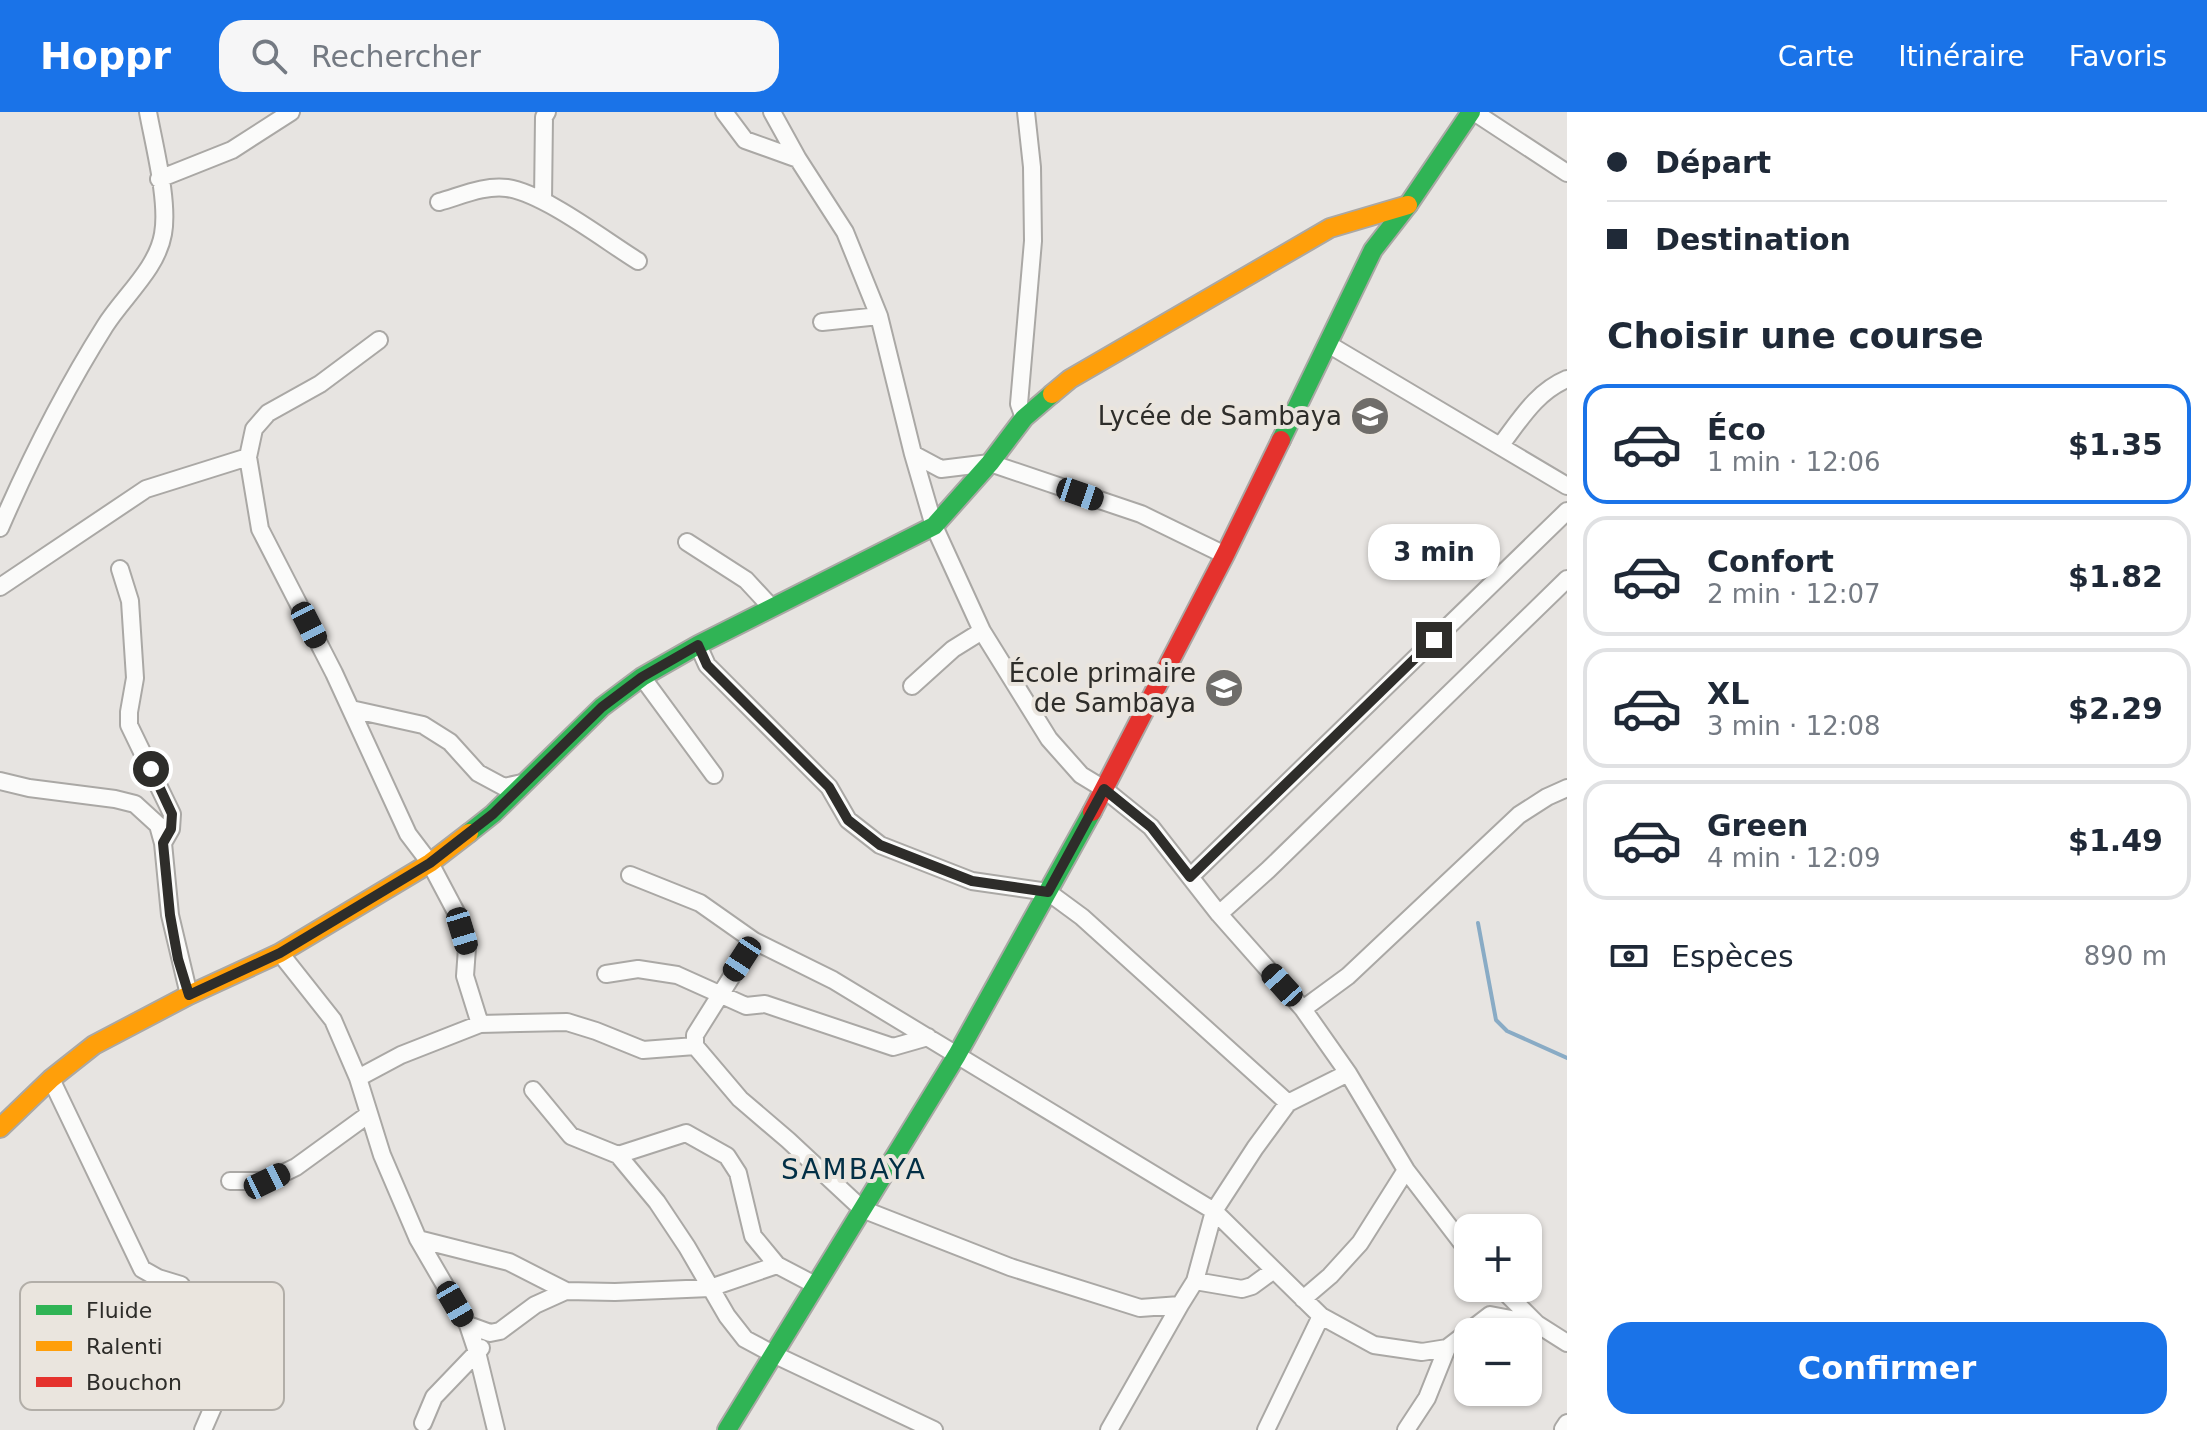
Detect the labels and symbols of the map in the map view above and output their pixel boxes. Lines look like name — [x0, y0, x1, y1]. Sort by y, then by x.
school or university icon: Lycée de Sambaya — [1349, 395, 1391, 437]
place label: Lycée de Sambaya — [1098, 401, 1342, 431]
car — [1053, 475, 1107, 513]
callout: 3 min — [1368, 524, 1500, 580]
car — [287, 598, 331, 652]
route end — [1416, 622, 1452, 658]
place label: École primaire de Sambaya — [1009, 657, 1196, 718]
school or university icon: École primaire de Sambaya — [1203, 667, 1245, 709]
route start — [133, 751, 169, 787]
car — [444, 905, 480, 957]
car — [719, 932, 765, 986]
car — [1257, 959, 1307, 1011]
district label: SAMBAYA — [781, 1153, 927, 1186]
car — [240, 1160, 294, 1202]
car — [433, 1277, 477, 1331]
legend — [20, 1282, 284, 1410]
text: Fluide — [86, 1298, 152, 1323]
text: Ralenti — [86, 1334, 163, 1359]
text: Bouchon — [86, 1370, 182, 1395]

